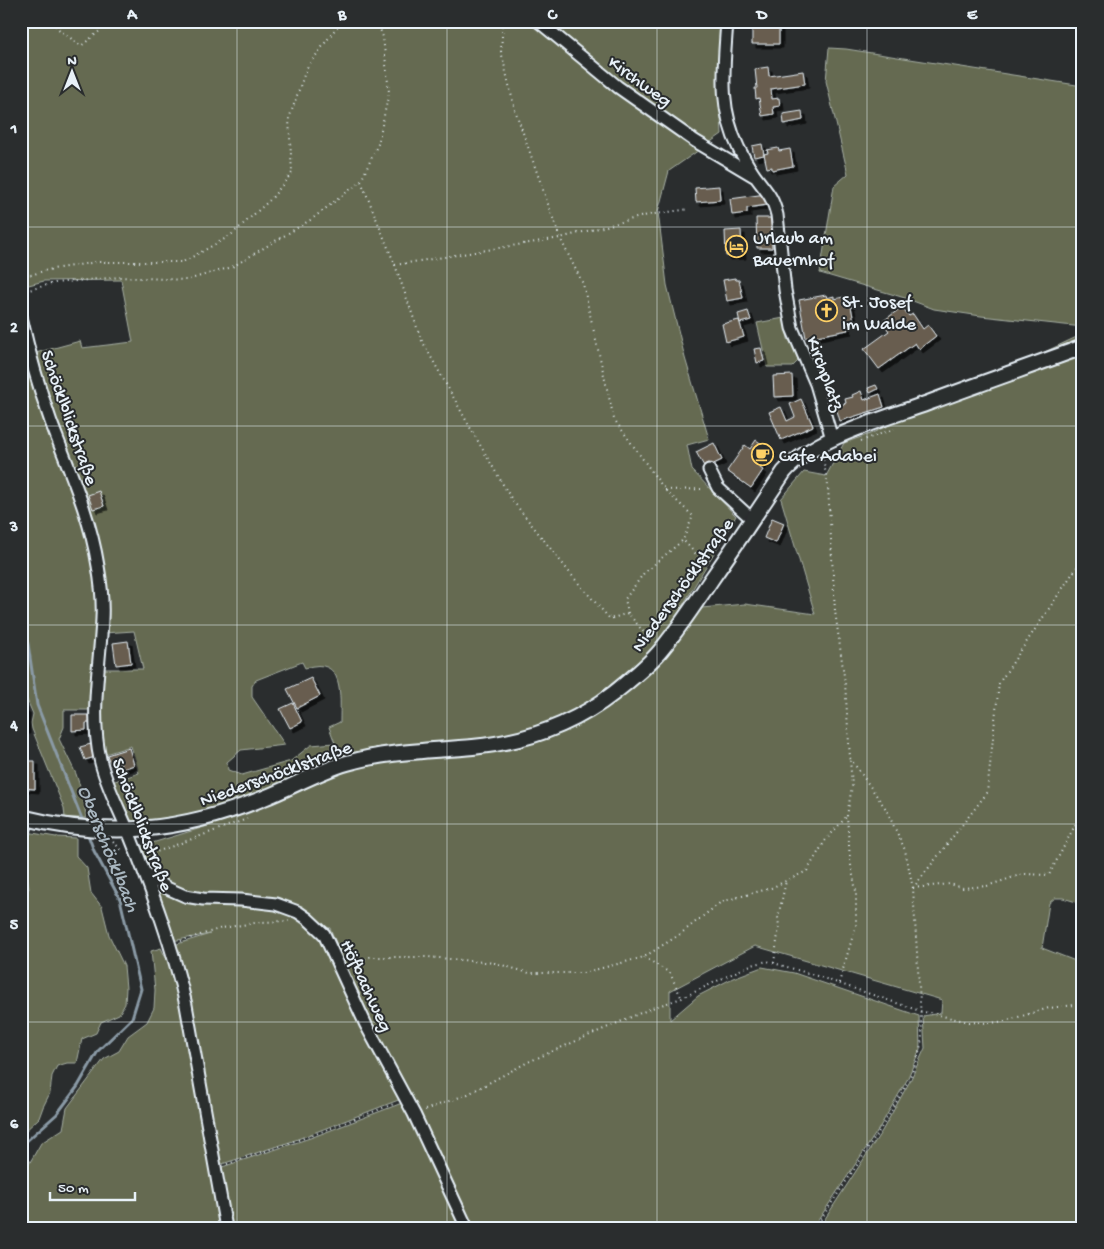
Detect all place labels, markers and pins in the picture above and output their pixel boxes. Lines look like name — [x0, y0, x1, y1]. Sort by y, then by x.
place label: Urlaub am Bauernhof — [752, 228, 836, 273]
hotel icon: Urlaub am Bauernhof — [725, 235, 749, 259]
place label: St. Josef im Walde — [842, 292, 916, 337]
church icon: St. Josef im Walde — [814, 299, 838, 323]
cafe icon: Cafe Adabei — [751, 442, 775, 466]
place label: Cafe Adabei — [779, 446, 877, 469]

